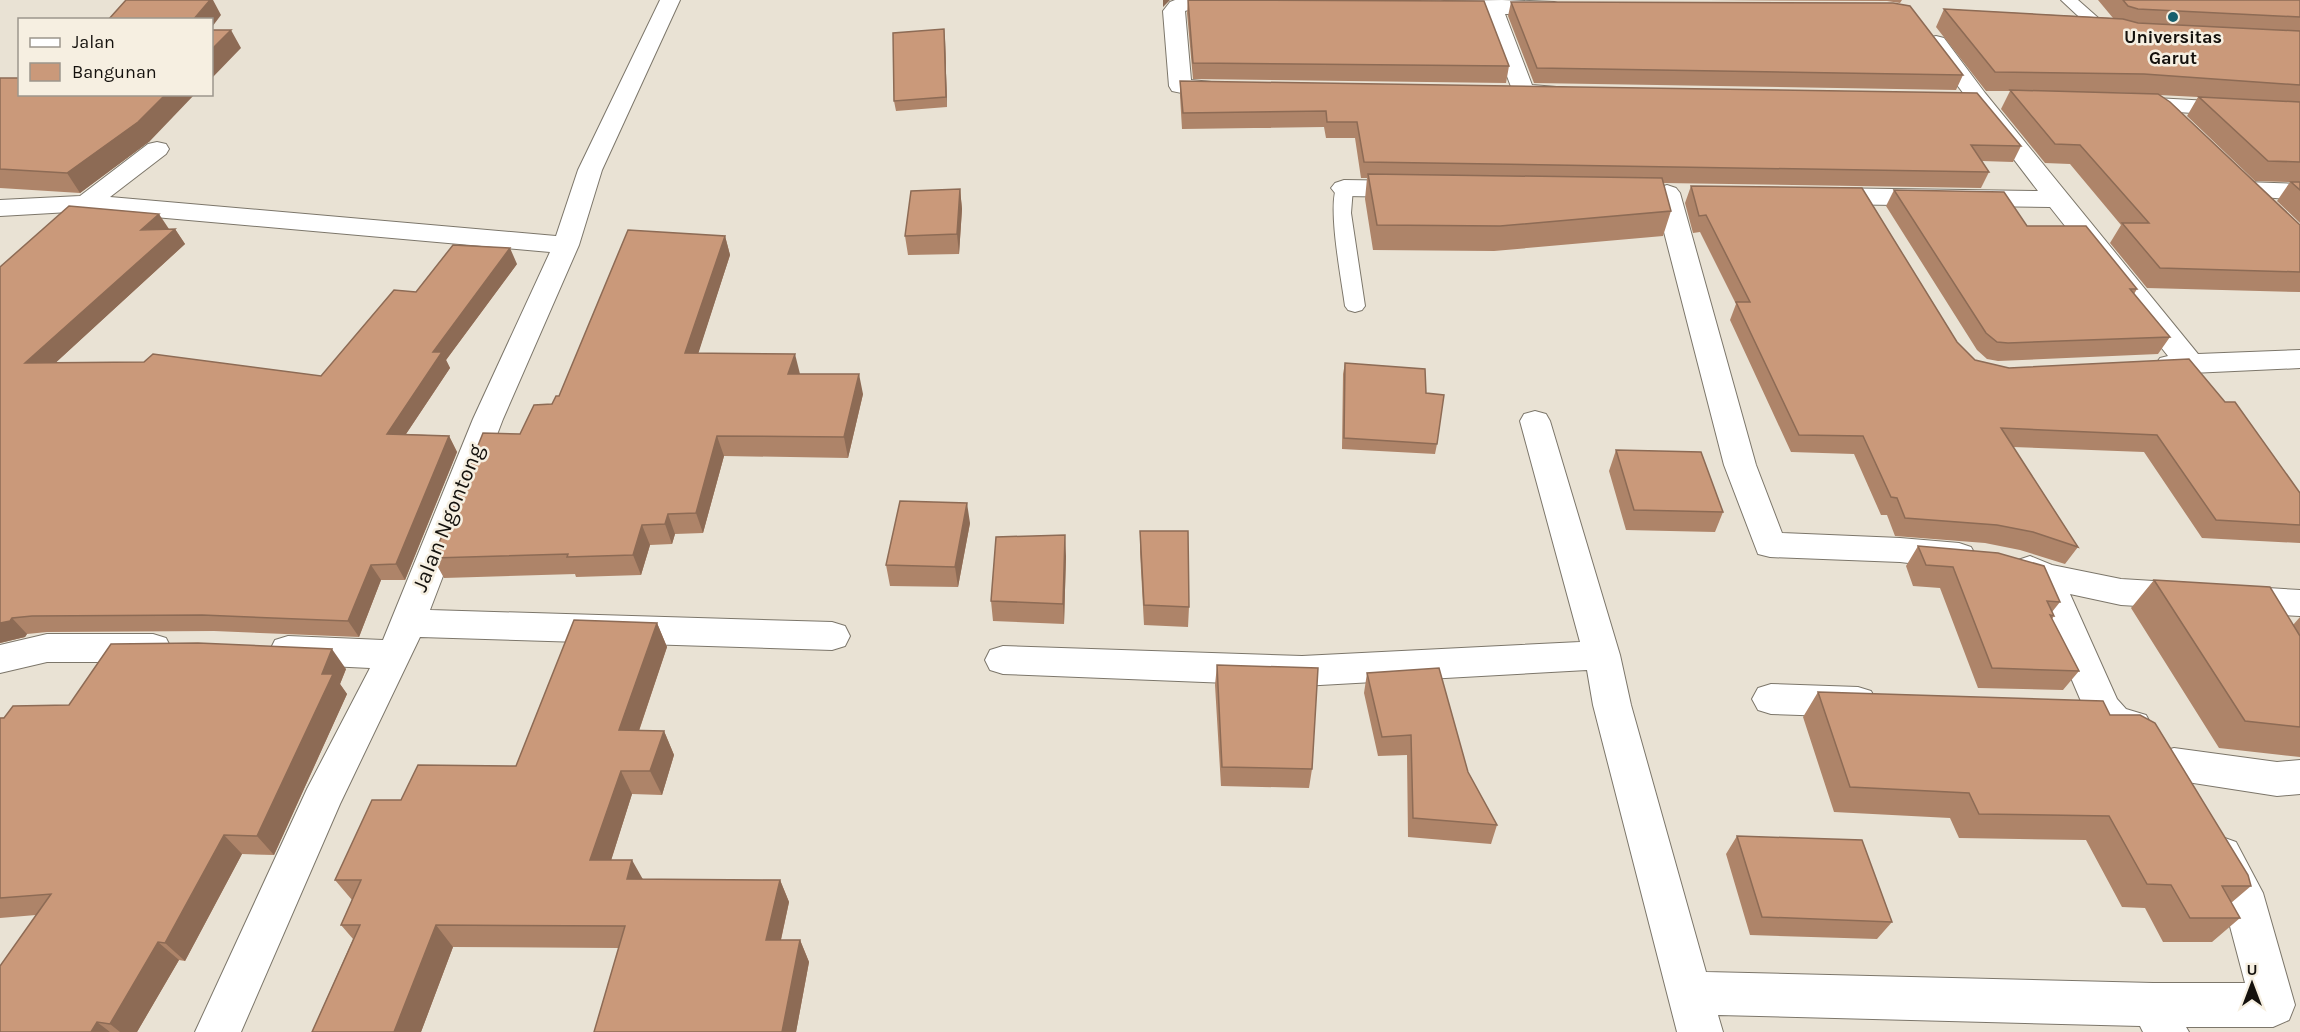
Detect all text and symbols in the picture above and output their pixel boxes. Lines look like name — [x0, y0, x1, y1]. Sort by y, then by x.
marker: Universitas Garut — [2166, 10, 2180, 24]
legend — [18, 18, 213, 96]
place label: Universitas Garut — [2124, 26, 2222, 69]
text: Jalan — [72, 31, 115, 53]
text: Bangunan — [72, 61, 157, 83]
street label: Jalan Ngontong — [407, 440, 490, 595]
north arrow — [2222, 954, 2282, 1014]
text: U — [2246, 960, 2258, 979]

